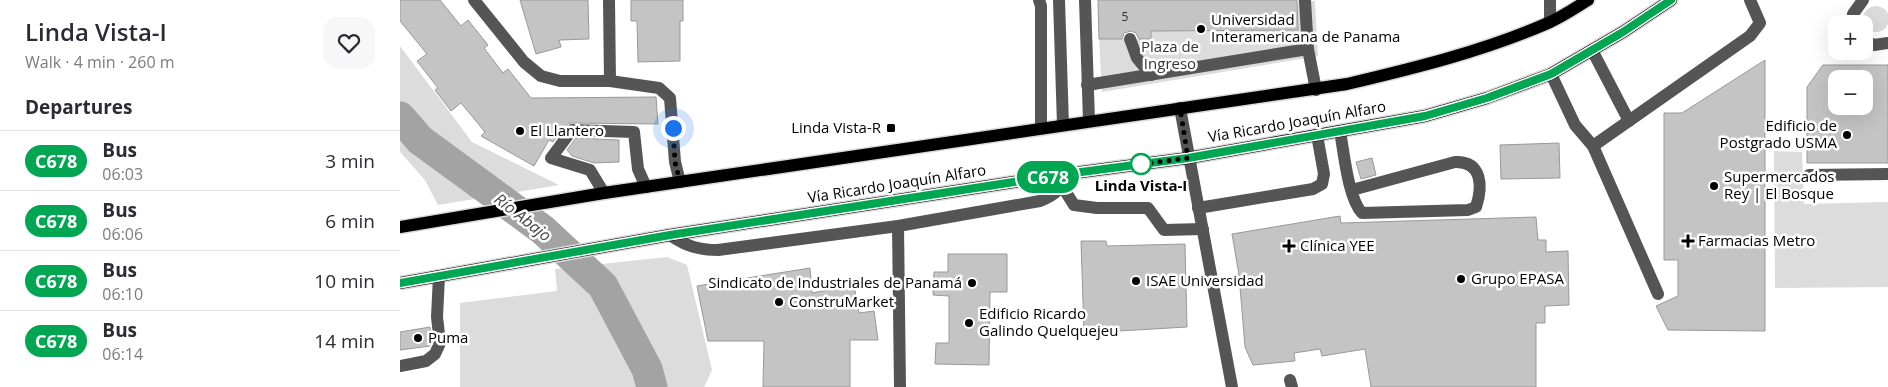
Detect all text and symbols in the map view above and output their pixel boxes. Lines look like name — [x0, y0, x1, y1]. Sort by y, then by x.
house number: 5 — [1122, 8, 1129, 25]
place label: Universidad Interamericana de Panama — [1211, 9, 1400, 46]
text: Linda Vista-I — [25, 15, 167, 48]
map controls — [1828, 15, 1873, 115]
button: + — [1828, 15, 1873, 60]
button: heart — [323, 17, 375, 69]
marker: Universidad Interamericana de Panama — [1195, 23, 1207, 35]
park label: Plaza de Ingreso — [1141, 36, 1199, 73]
text: Walk · 4 min · 260 m — [25, 51, 175, 73]
button: − — [1828, 70, 1873, 115]
text: Departures — [25, 94, 132, 120]
street label: Vía Ricardo Joaquín Alfaro — [1206, 96, 1387, 147]
place label: Edificio de Postgrado USMA — [1720, 115, 1838, 152]
your location — [661, 116, 686, 141]
place label: Linda Vista-R — [791, 117, 882, 137]
place label: El Llantero — [530, 120, 604, 140]
marker: Linda Vista-R — [885, 122, 897, 134]
marker: El Llantero — [514, 125, 526, 137]
marker: Edificio de Postgrado USMA — [1841, 129, 1853, 141]
text: Bus — [102, 137, 137, 163]
text: 3 min — [325, 148, 375, 174]
text: C678 — [35, 149, 77, 173]
marker: Linda Vista-I — [1130, 153, 1152, 175]
street label: Vía Ricardo Joaquín Alfaro — [806, 159, 987, 207]
line badge: C678 — [1013, 161, 1083, 193]
text: 06:03 — [102, 163, 143, 185]
text: C678 — [1027, 165, 1069, 189]
place label: Supermercados Rey | El Bosque — [1724, 166, 1834, 203]
place label: Linda Vista-I — [1095, 175, 1187, 195]
marker: Supermercados Rey | El Bosque — [1708, 180, 1720, 192]
water label: Río Abajo — [490, 188, 556, 246]
text: Bus — [102, 197, 137, 223]
text: 6 min — [325, 208, 375, 234]
text: C678 — [35, 209, 77, 233]
text: 06:06 — [102, 223, 143, 245]
place label: Farmacias Metro — [1698, 230, 1815, 250]
place label: Clínica YEE — [1300, 235, 1374, 255]
marker: Farmacias Metro — [1682, 235, 1694, 247]
marker: Clínica YEE — [1282, 239, 1296, 253]
text: Bus — [102, 257, 137, 283]
text: 10 min — [314, 268, 375, 294]
place label: Grupo EPASA — [1471, 268, 1564, 288]
text: C678 — [35, 269, 77, 293]
place label: ISAE Universidad — [1146, 270, 1264, 290]
place label: Sindicato de Industriales de Panamá — [708, 272, 962, 292]
marker: Grupo EPASA — [1455, 273, 1467, 285]
marker: ISAE Universidad — [1130, 275, 1142, 287]
marker: Sindicato de Industriales de Panamá — [966, 277, 978, 289]
text: 06:10 — [102, 283, 143, 305]
place label: ConstruMarket — [789, 291, 894, 311]
marker: ConstruMarket — [773, 296, 785, 308]
place label: Edificio Ricardo Galindo Quelquejeu — [979, 303, 1118, 340]
text: Bus — [102, 317, 137, 343]
marker: Edificio Ricardo Galindo Quelquejeu — [963, 317, 975, 329]
place label: Puma — [428, 327, 468, 347]
text: 14 min — [314, 328, 375, 354]
text: C678 — [35, 329, 77, 353]
marker: Puma — [412, 332, 424, 344]
text: 06:14 — [102, 343, 143, 365]

